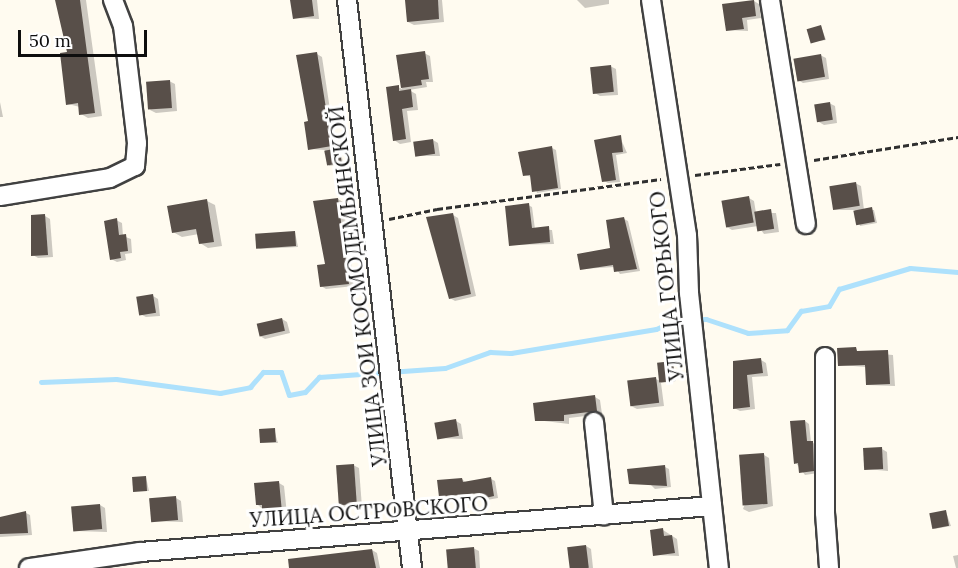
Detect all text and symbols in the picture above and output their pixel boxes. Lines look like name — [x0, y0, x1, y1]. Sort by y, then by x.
scale bar — [21, 18, 150, 56]
text: 50 m — [29, 29, 71, 52]
street label: УЛИЦА ЗОИ КОСМОДЕМЬЯНСКОЙ — [323, 104, 393, 468]
street label: УЛИЦА ГОРЬКОГО — [645, 190, 689, 382]
street label: УЛИЦА ОСТРОВСКОГО — [249, 491, 489, 533]

